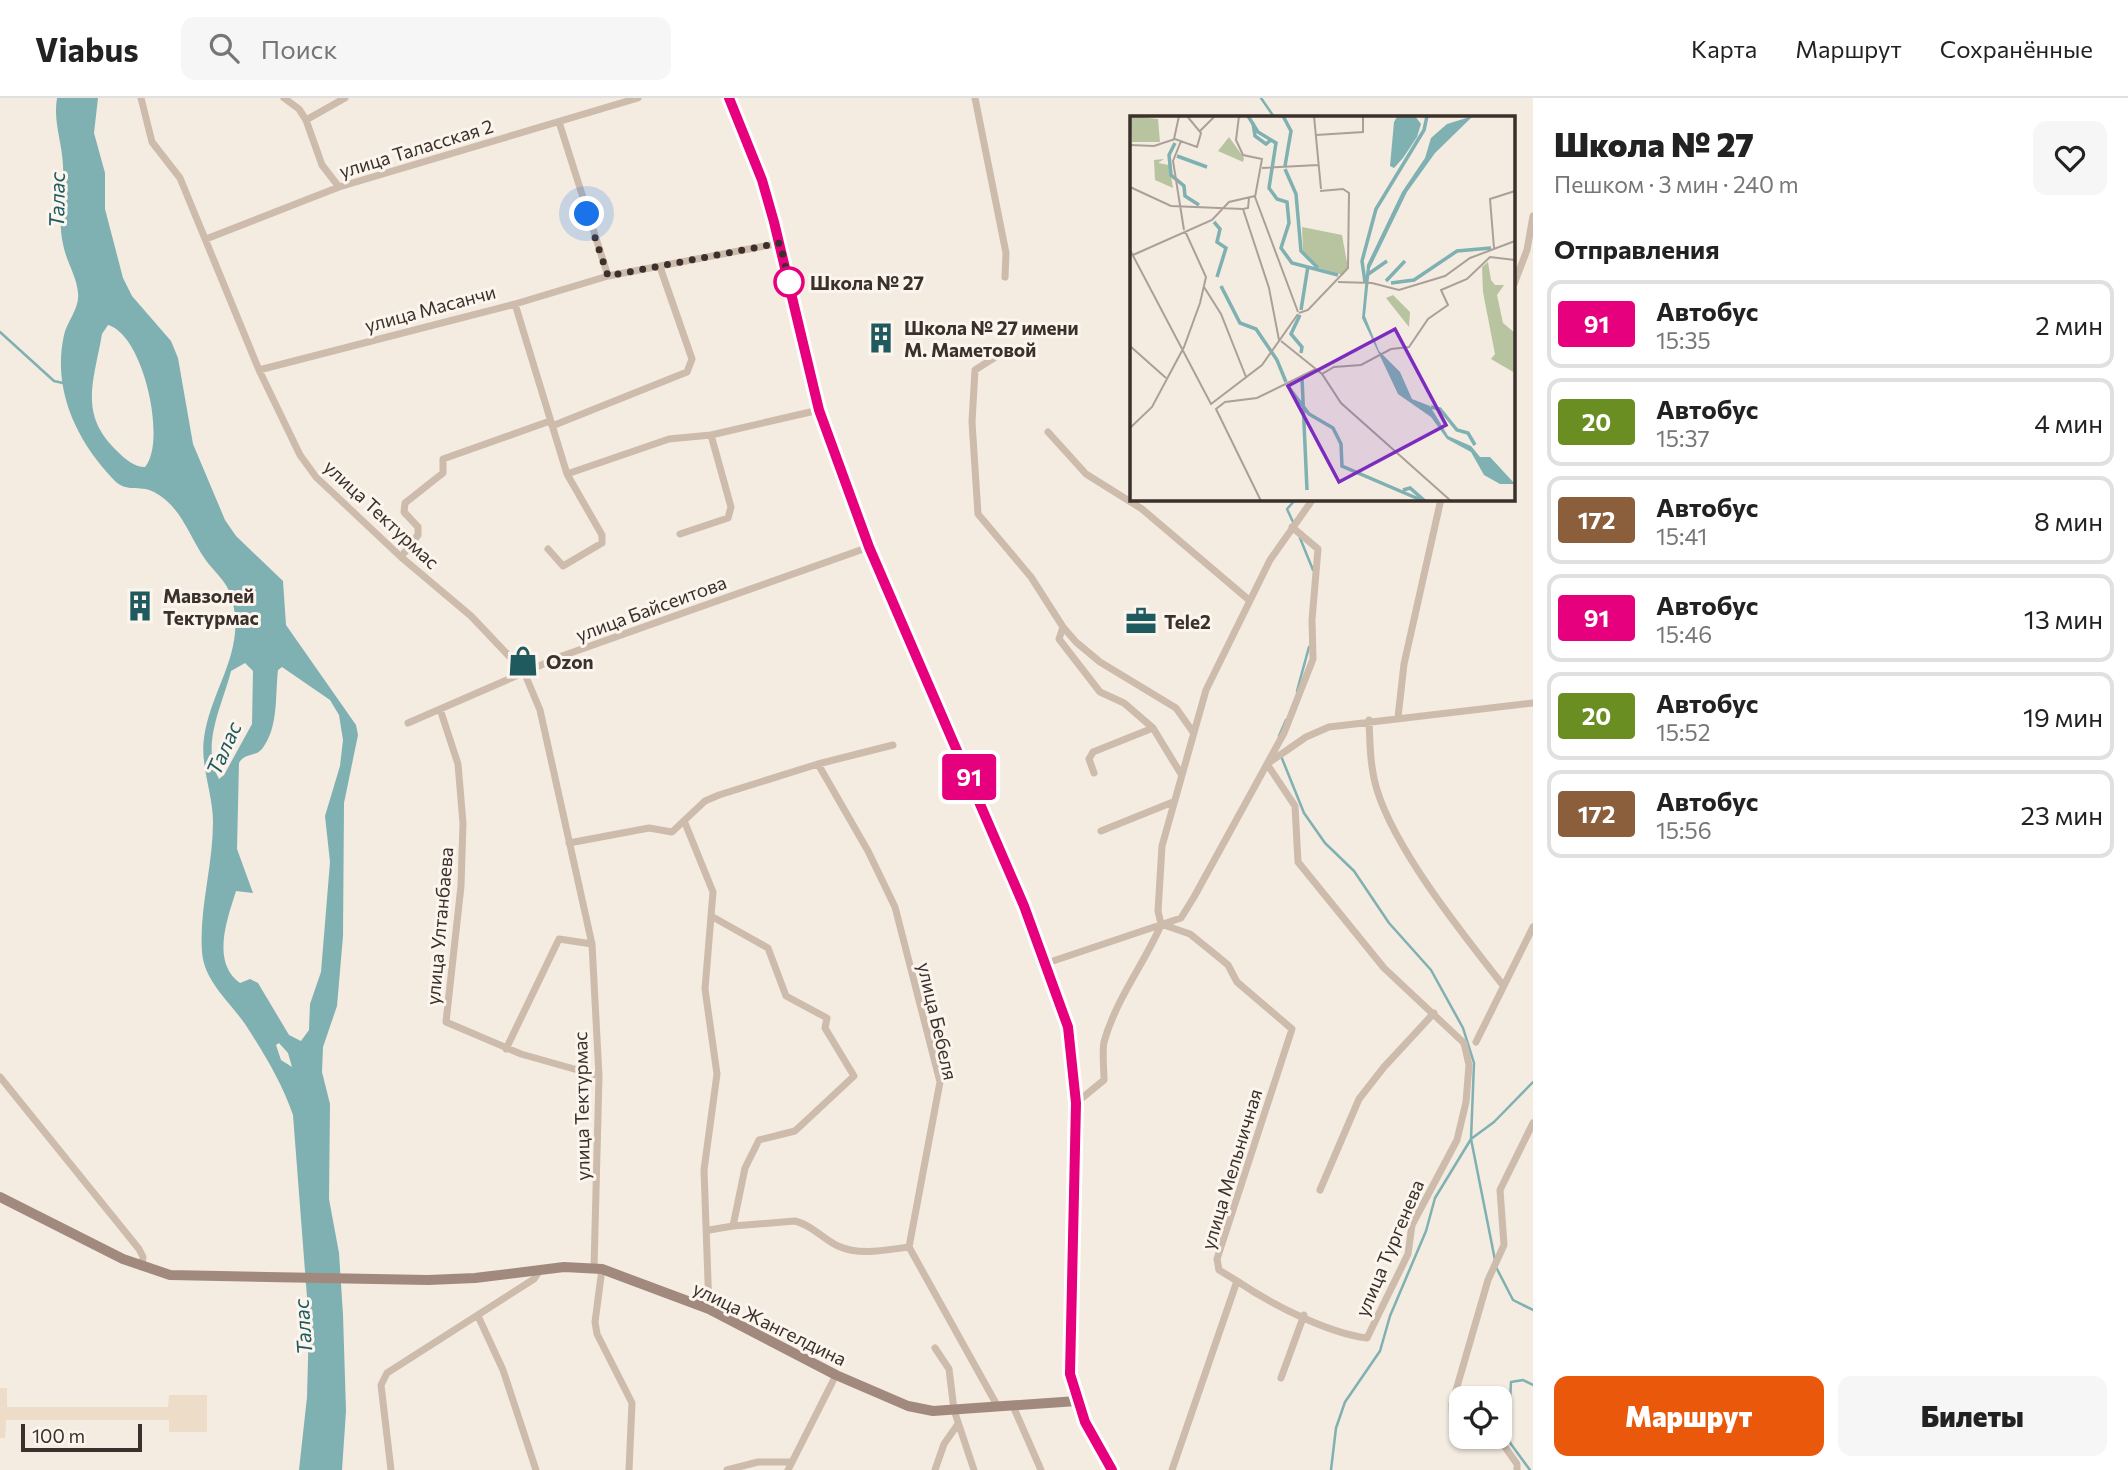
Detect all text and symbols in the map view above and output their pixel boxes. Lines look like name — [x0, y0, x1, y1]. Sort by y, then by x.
search box — [181, 17, 671, 80]
text: Viabus — [35, 28, 139, 69]
icon: search — [205, 29, 243, 67]
text: Поиск — [261, 33, 337, 64]
text: Карта — [1691, 34, 1757, 63]
text: Маршрут — [1795, 34, 1902, 63]
text: Сохранённые — [1940, 34, 2093, 63]
street label: улица Таласская 2 — [336, 114, 496, 182]
inset map — [1130, 116, 1516, 500]
button: heart — [2033, 121, 2107, 195]
text: Школа № 27 — [1554, 123, 1754, 164]
text: Пешком · 3 мин · 240 m — [1554, 170, 1799, 198]
water label: Талас — [43, 171, 69, 228]
your location — [569, 196, 604, 231]
text: Отправления — [1554, 233, 1720, 264]
marker: Школа № 27 — [774, 267, 804, 297]
place label: Школа № 27 — [810, 271, 924, 294]
street label: улица Масанчи — [362, 279, 498, 337]
text: Автобус — [1656, 295, 1758, 326]
text: 91 — [1584, 309, 1609, 338]
text: 2 мин — [2035, 309, 2103, 340]
place label: Школа № 27 имени М. Маметовой — [904, 316, 1079, 361]
building icon: Школа № 27 имени М. Маметовой — [864, 321, 898, 355]
text: 15:35 — [1656, 326, 1711, 354]
text: Автобус — [1656, 393, 1758, 424]
text: 20 — [1582, 407, 1611, 436]
text: 4 мин — [2034, 407, 2103, 438]
text: 15:37 — [1656, 424, 1710, 452]
street label: улица Тектурмас — [320, 455, 444, 573]
text: Автобус — [1656, 491, 1758, 522]
text: 172 — [1578, 505, 1615, 534]
text: 8 мин — [2034, 505, 2103, 536]
text: 15:41 — [1656, 522, 1707, 550]
street label: улица Байсеитова — [573, 570, 729, 646]
place label: Мавзолей Тектурмас — [163, 584, 259, 629]
building icon: Мавзолей Тектурмас — [123, 589, 157, 623]
text: Автобус — [1656, 589, 1758, 620]
text: 91 — [1584, 603, 1609, 632]
text: 13 мин — [2024, 603, 2103, 634]
office icon: Tele2 — [1124, 604, 1158, 638]
place label: Tele2 — [1164, 610, 1211, 633]
text: 15:46 — [1656, 620, 1712, 648]
shop icon: Ozon — [506, 644, 540, 678]
place label: Ozon — [546, 650, 594, 673]
text: Автобус — [1656, 687, 1758, 718]
text: 20 — [1582, 701, 1611, 730]
text: 19 мин — [2023, 701, 2103, 732]
water label: Талас — [200, 717, 246, 779]
text: 15:52 — [1656, 718, 1710, 746]
line badge: 91 — [937, 754, 1000, 800]
text: 91 — [956, 762, 982, 791]
text: Автобус — [1656, 785, 1758, 816]
text: 172 — [1578, 799, 1615, 828]
text: 23 мин — [2021, 799, 2103, 830]
text: 15:56 — [1656, 816, 1712, 844]
street label: улица Ултанбаева — [421, 846, 457, 1006]
street label: улица Бебеля — [913, 960, 963, 1082]
street label: улица Тектурмас — [568, 1031, 594, 1181]
street label: улица Мельничная — [1196, 1086, 1266, 1252]
street label: улица Тургенева — [1350, 1176, 1428, 1320]
street label: улица Жангелдина — [690, 1276, 850, 1370]
water label: Талас — [288, 1298, 316, 1356]
button: Маршрут — [1554, 1376, 1824, 1456]
button: Билеты — [1838, 1376, 2107, 1456]
map controls — [1449, 1386, 1512, 1449]
button: locate — [1449, 1386, 1512, 1449]
scale bar — [21, 1421, 142, 1453]
text: 100 m — [32, 1424, 85, 1447]

